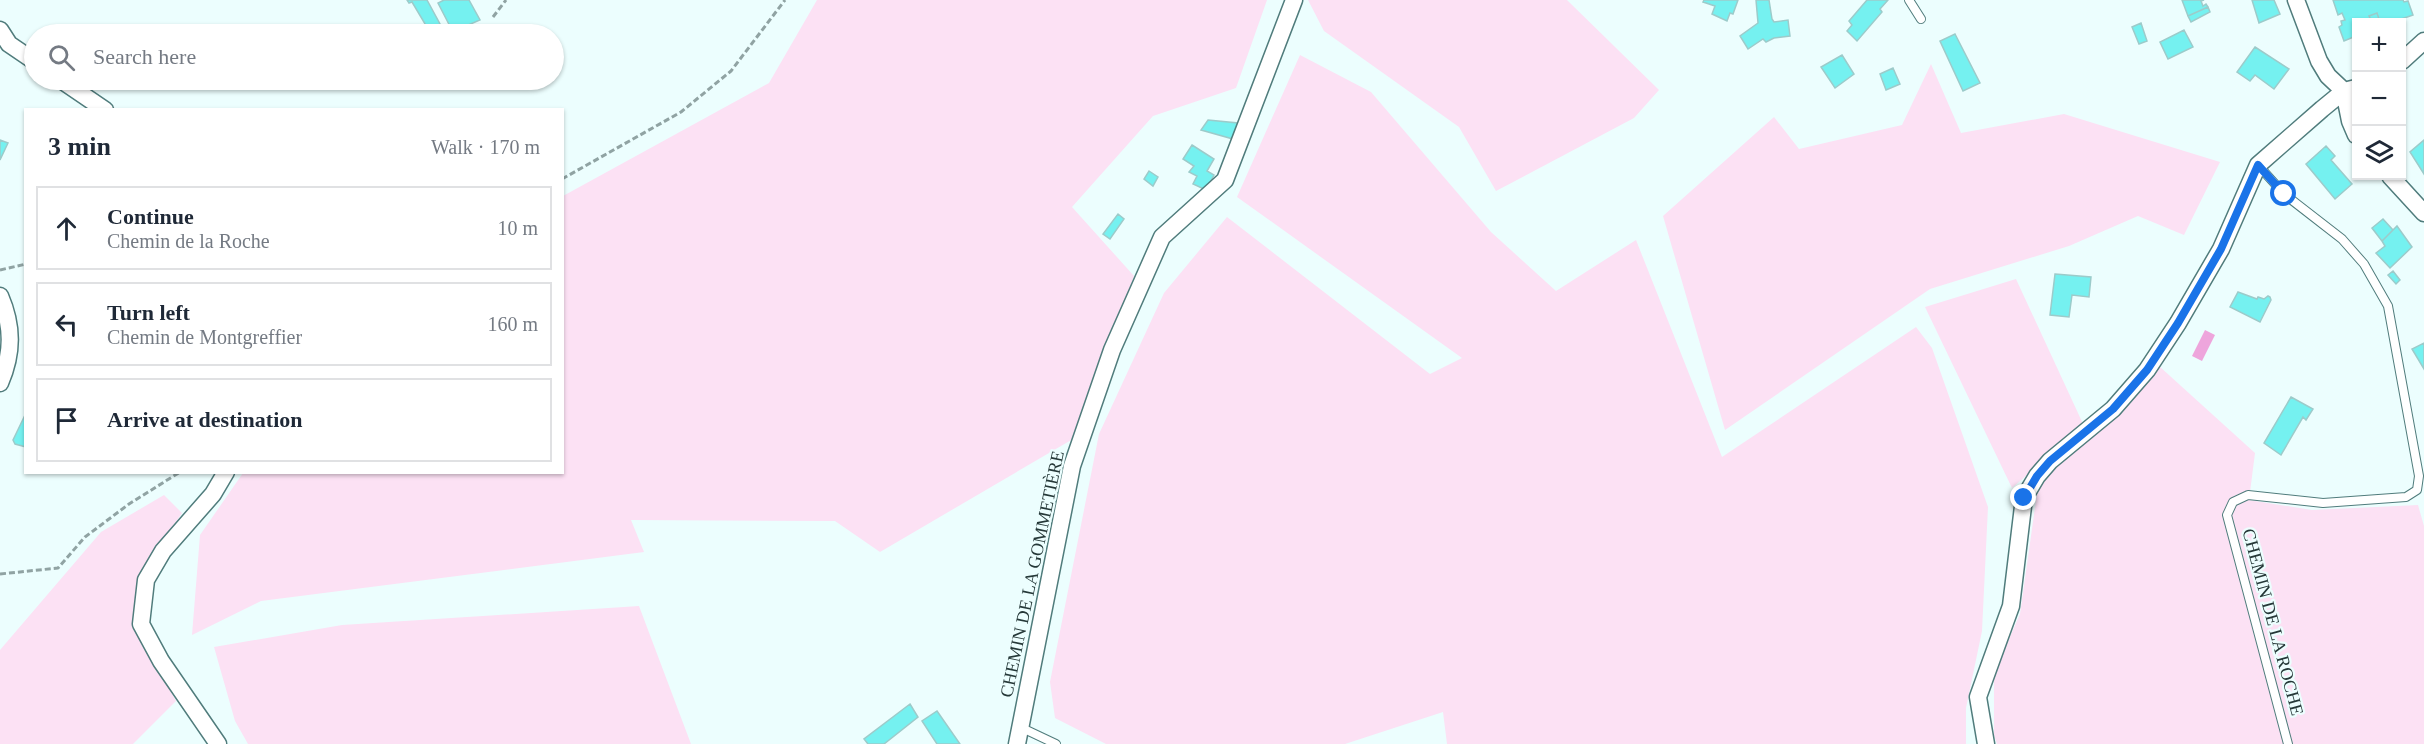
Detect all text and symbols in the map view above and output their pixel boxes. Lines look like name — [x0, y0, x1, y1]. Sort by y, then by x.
map controls — [2352, 18, 2406, 180]
button: + — [2352, 18, 2406, 72]
search box — [24, 24, 564, 90]
icon: search — [45, 41, 78, 74]
text: Search here — [93, 44, 196, 69]
button: − — [2352, 72, 2406, 126]
button: layers — [2352, 126, 2406, 180]
text: 3 min — [48, 132, 111, 161]
text: Walk · 170 m — [431, 136, 540, 158]
route start — [2270, 180, 2296, 206]
text: Continue — [107, 204, 194, 229]
icon: ahead — [50, 212, 83, 245]
text: 10 m — [497, 217, 538, 239]
text: Chemin de la Roche — [107, 230, 270, 252]
text: Turn left — [107, 300, 190, 325]
icon: left — [50, 308, 83, 341]
text: 160 m — [487, 313, 538, 335]
text: Chemin de Montgreffier — [107, 326, 302, 348]
icon: arrive — [50, 404, 83, 437]
text: Arrive at destination — [107, 407, 303, 432]
street label: CHEMIN DE LA GOMMETIÈRE — [995, 449, 1068, 699]
route end — [2010, 484, 2036, 510]
street label: CHEMIN DE LA ROCHE — [2238, 526, 2308, 718]

